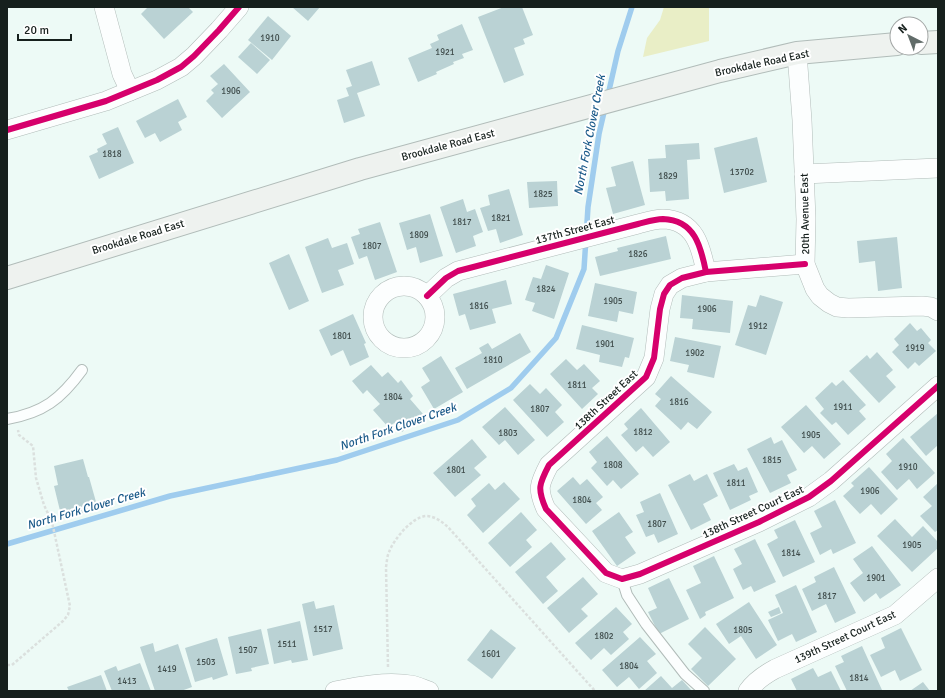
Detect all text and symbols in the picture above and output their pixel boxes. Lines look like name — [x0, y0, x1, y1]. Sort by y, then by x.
scale bar — [18, 16, 71, 42]
north arrow — [889, 16, 929, 56]
text: N — [895, 22, 910, 36]
text: 20 m — [24, 23, 49, 38]
house number: 1910 — [260, 33, 280, 44]
house number: 1921 — [435, 47, 455, 58]
street label: Brookdale Road East — [714, 47, 810, 79]
water label: North Fork Clover Creek — [571, 73, 609, 196]
house number: 1906 — [221, 86, 241, 97]
street label: Brookdale Road East — [400, 126, 496, 164]
house number: 1818 — [102, 149, 122, 160]
house number: 13702 — [730, 167, 754, 178]
house number: 1829 — [658, 171, 678, 182]
street label: 20th Avenue East — [798, 173, 812, 255]
house number: 1825 — [533, 189, 553, 200]
house number: 1821 — [491, 213, 511, 224]
street label: 137th Street East — [534, 213, 616, 247]
street label: Brookdale Road East — [90, 217, 186, 257]
house number: 1817 — [452, 217, 472, 228]
house number: 1809 — [409, 230, 429, 241]
house number: 1807 — [362, 241, 382, 252]
house number: 1826 — [628, 249, 648, 260]
house number: 1824 — [536, 284, 556, 295]
house number: 1905 — [603, 296, 623, 307]
house number: 1816 — [469, 301, 489, 312]
house number: 1906 — [697, 304, 717, 315]
house number: 1912 — [748, 321, 768, 332]
house number: 1801 — [332, 331, 352, 342]
house number: 1901 — [595, 339, 615, 350]
house number: 1919 — [905, 343, 925, 354]
house number: 1902 — [685, 348, 705, 359]
house number: 1810 — [483, 355, 503, 366]
street label: 138th Street East — [572, 367, 640, 433]
house number: 1811 — [567, 380, 587, 391]
house number: 1804 — [383, 392, 403, 403]
house number: 1816 — [669, 397, 689, 408]
water label: North Fork Clover Creek — [338, 400, 459, 454]
house number: 1911 — [833, 402, 853, 413]
house number: 1807 — [530, 404, 550, 415]
house number: 1812 — [633, 427, 653, 438]
house number: 1803 — [498, 428, 518, 439]
house number: 1905 — [801, 430, 821, 441]
house number: 1815 — [762, 455, 782, 466]
house number: 1808 — [603, 460, 623, 471]
house number: 1910 — [898, 462, 918, 473]
house number: 1801 — [446, 465, 466, 476]
house number: 1811 — [726, 478, 746, 489]
street label: 138th Street Court East — [700, 483, 806, 541]
water label: North Fork Clover Creek — [25, 485, 148, 533]
house number: 1906 — [860, 486, 880, 497]
house number: 1804 — [572, 495, 592, 506]
house number: 1807 — [647, 519, 667, 530]
house number: 1905 — [902, 540, 922, 551]
house number: 1814 — [781, 548, 801, 559]
house number: 1901 — [866, 573, 886, 584]
house number: 1817 — [817, 591, 837, 602]
street label: 139th Street Court East — [792, 608, 898, 666]
house number: 1517 — [313, 624, 333, 635]
house number: 1805 — [733, 625, 753, 636]
house number: 1802 — [594, 631, 614, 642]
house number: 1511 — [277, 639, 297, 650]
house number: 1507 — [238, 645, 258, 656]
house number: 1601 — [481, 649, 501, 660]
house number: 1503 — [196, 657, 216, 668]
house number: 1804 — [619, 661, 639, 672]
house number: 1419 — [157, 664, 177, 675]
house number: 1814 — [849, 673, 869, 684]
house number: 1413 — [117, 676, 137, 687]

